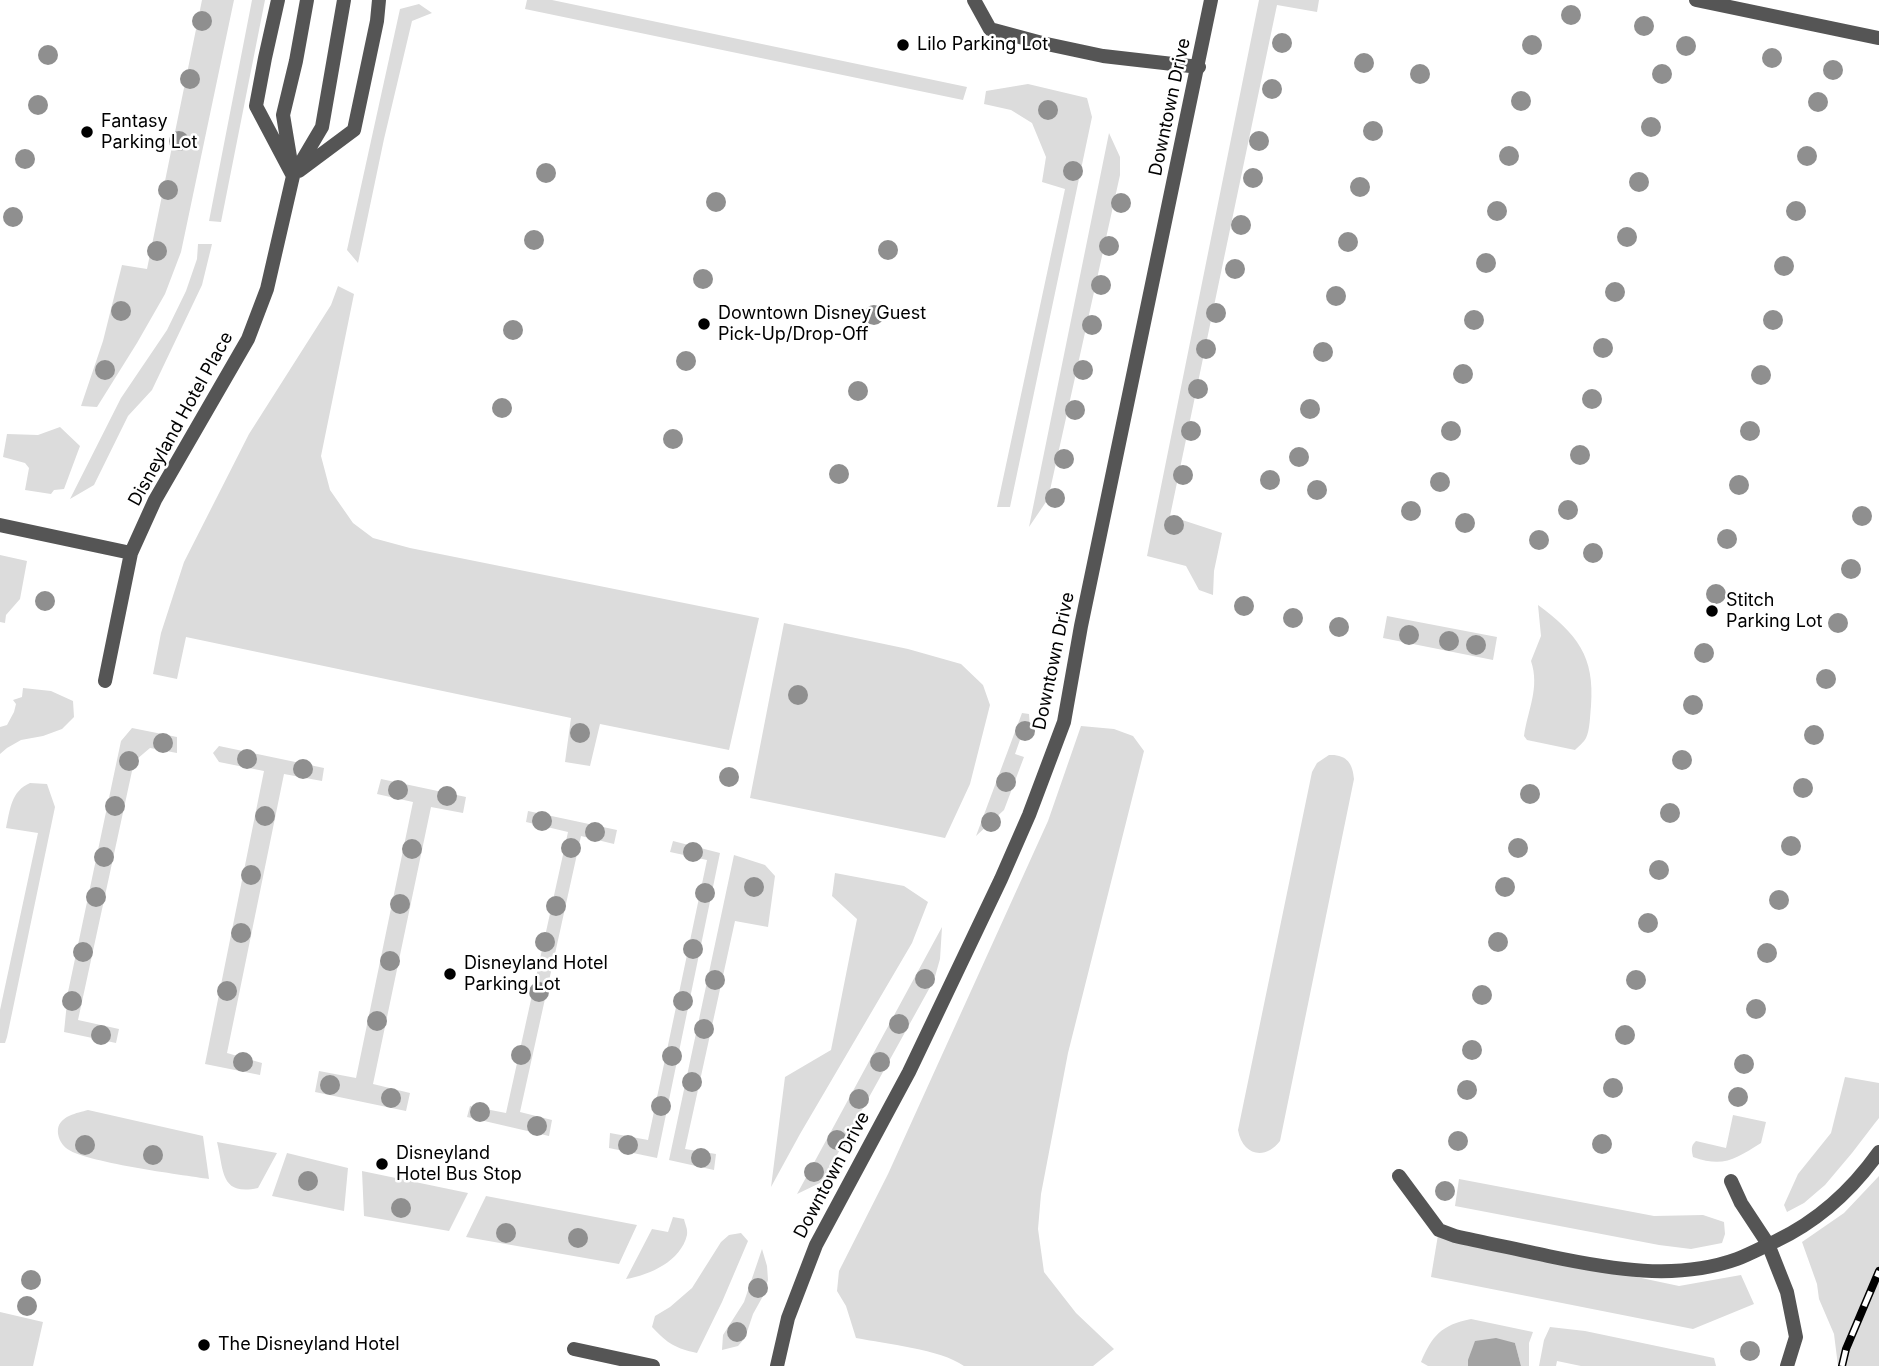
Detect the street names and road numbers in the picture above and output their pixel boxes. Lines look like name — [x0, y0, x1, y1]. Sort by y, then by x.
street label: Downtown Drive — [1145, 36, 1195, 178]
street label: Disneyland Hotel Place — [124, 328, 238, 510]
street label: Downtown Drive — [1029, 590, 1079, 732]
street label: Downtown Drive — [790, 1108, 874, 1242]

